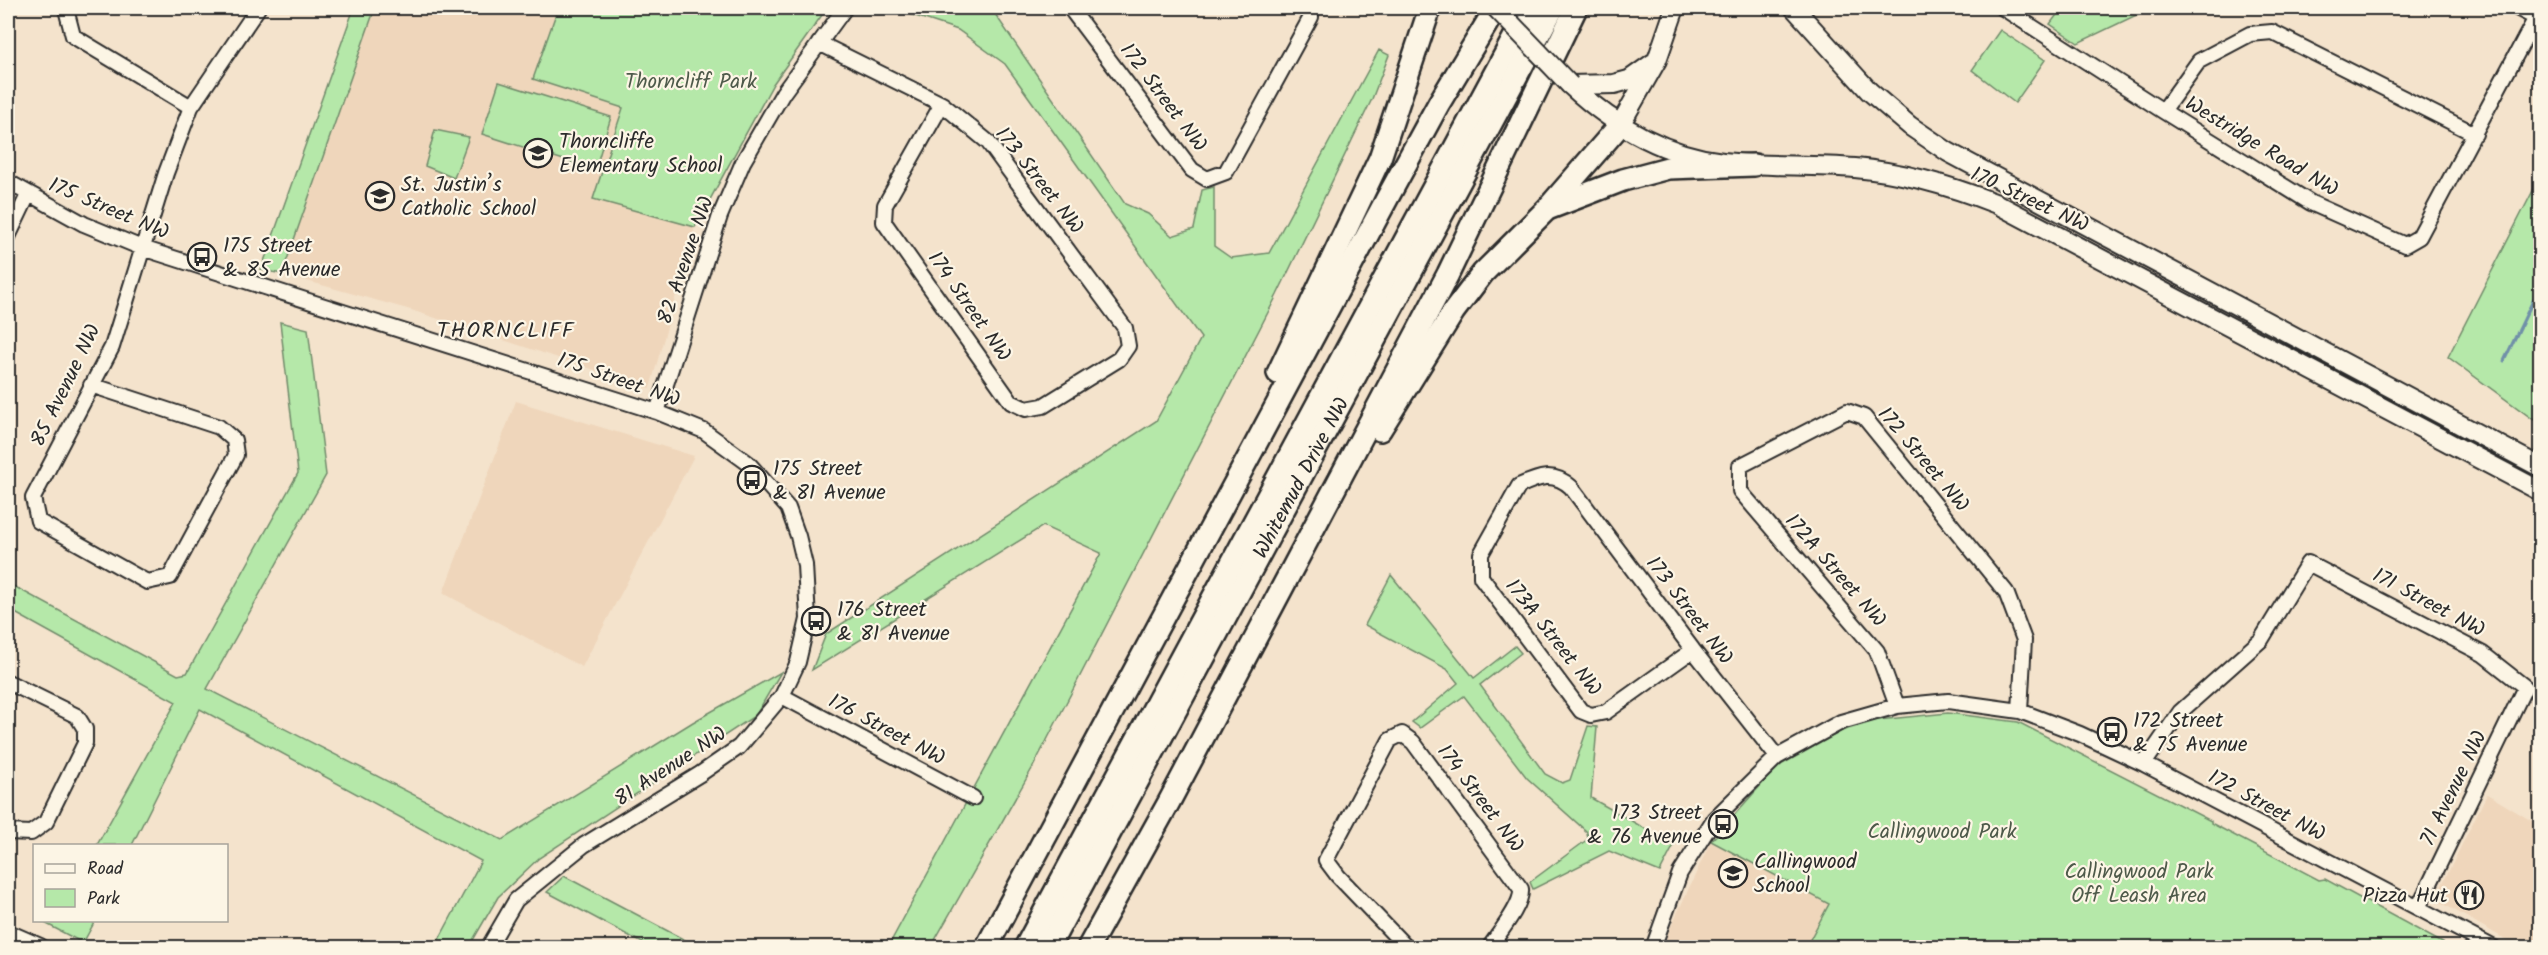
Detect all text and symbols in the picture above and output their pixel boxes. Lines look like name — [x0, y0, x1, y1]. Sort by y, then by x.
street label: 172 Street NW — [1111, 36, 1215, 159]
park label: Thorncliff Park — [625, 66, 757, 99]
street label: Westridge Road NW — [2178, 88, 2344, 206]
street label: 173 Street NW — [986, 120, 1092, 242]
place label: Thorncliffe Elementary School — [559, 126, 722, 183]
school or university icon: Thorncliffe Elementary School — [522, 137, 554, 169]
street label: 170 Street NW — [1965, 158, 2094, 242]
street label: 175 Street NW — [43, 169, 174, 250]
place label: St. Justin’s Catholic School — [401, 169, 536, 226]
school or university icon: St. Justin’s Catholic School — [364, 180, 396, 212]
street label: 82 Avenue NW — [649, 192, 724, 329]
place label: 175 Street & 85 Avenue — [223, 230, 341, 287]
bus stop icon: 175 Street & 85 Avenue — [186, 241, 218, 273]
street label: 174 Street NW — [918, 245, 1019, 369]
district label: THORNCLIFF — [437, 314, 575, 349]
street label: 85 Avenue NW — [22, 319, 110, 453]
street label: 175 Street NW — [552, 344, 685, 417]
street label: Whitemud Drive NW — [1245, 392, 1359, 565]
street label: 172 Street NW — [1869, 400, 1977, 520]
place label: 175 Street & 81 Avenue — [773, 453, 886, 510]
bus stop icon: 175 Street & 81 Avenue — [736, 464, 768, 496]
street label: 172A Street NW — [1776, 507, 1894, 635]
street label: 173 Street NW — [1637, 549, 1741, 672]
street label: 171 Street NW — [2366, 560, 2491, 647]
street label: 173A Street NW — [1496, 572, 1609, 704]
place label: 176 Street & 81 Avenue — [837, 594, 950, 651]
bus stop icon: 176 Street & 81 Avenue — [800, 605, 832, 637]
street label: 176 Street NW — [822, 686, 951, 775]
place label: 172 Street & 75 Avenue — [2133, 705, 2248, 762]
bus stop icon: 172 Street & 75 Avenue — [2096, 716, 2128, 748]
street label: 81 Avenue NW — [608, 718, 734, 816]
street label: 71 Avenue NW — [2412, 725, 2497, 852]
street label: 174 Street NW — [1428, 738, 1532, 860]
street label: 172 Street NW — [2202, 761, 2331, 851]
place label: 173 Street & 76 Avenue — [1587, 797, 1703, 854]
bus stop icon: 173 Street & 76 Avenue — [1707, 808, 1739, 840]
park label: Callingwood Park — [1868, 816, 2017, 849]
legend — [33, 844, 228, 922]
place label: Callingwood School — [1754, 846, 1857, 903]
text: Road — [87, 855, 124, 884]
park label: Callingwood Park Off Leash Area — [2065, 856, 2214, 913]
school or university icon: Callingwood School — [1717, 857, 1749, 889]
restaurant icon: Pizza Hut — [2453, 879, 2485, 911]
place label: Pizza Hut — [2363, 880, 2449, 913]
text: Park — [87, 885, 120, 914]

